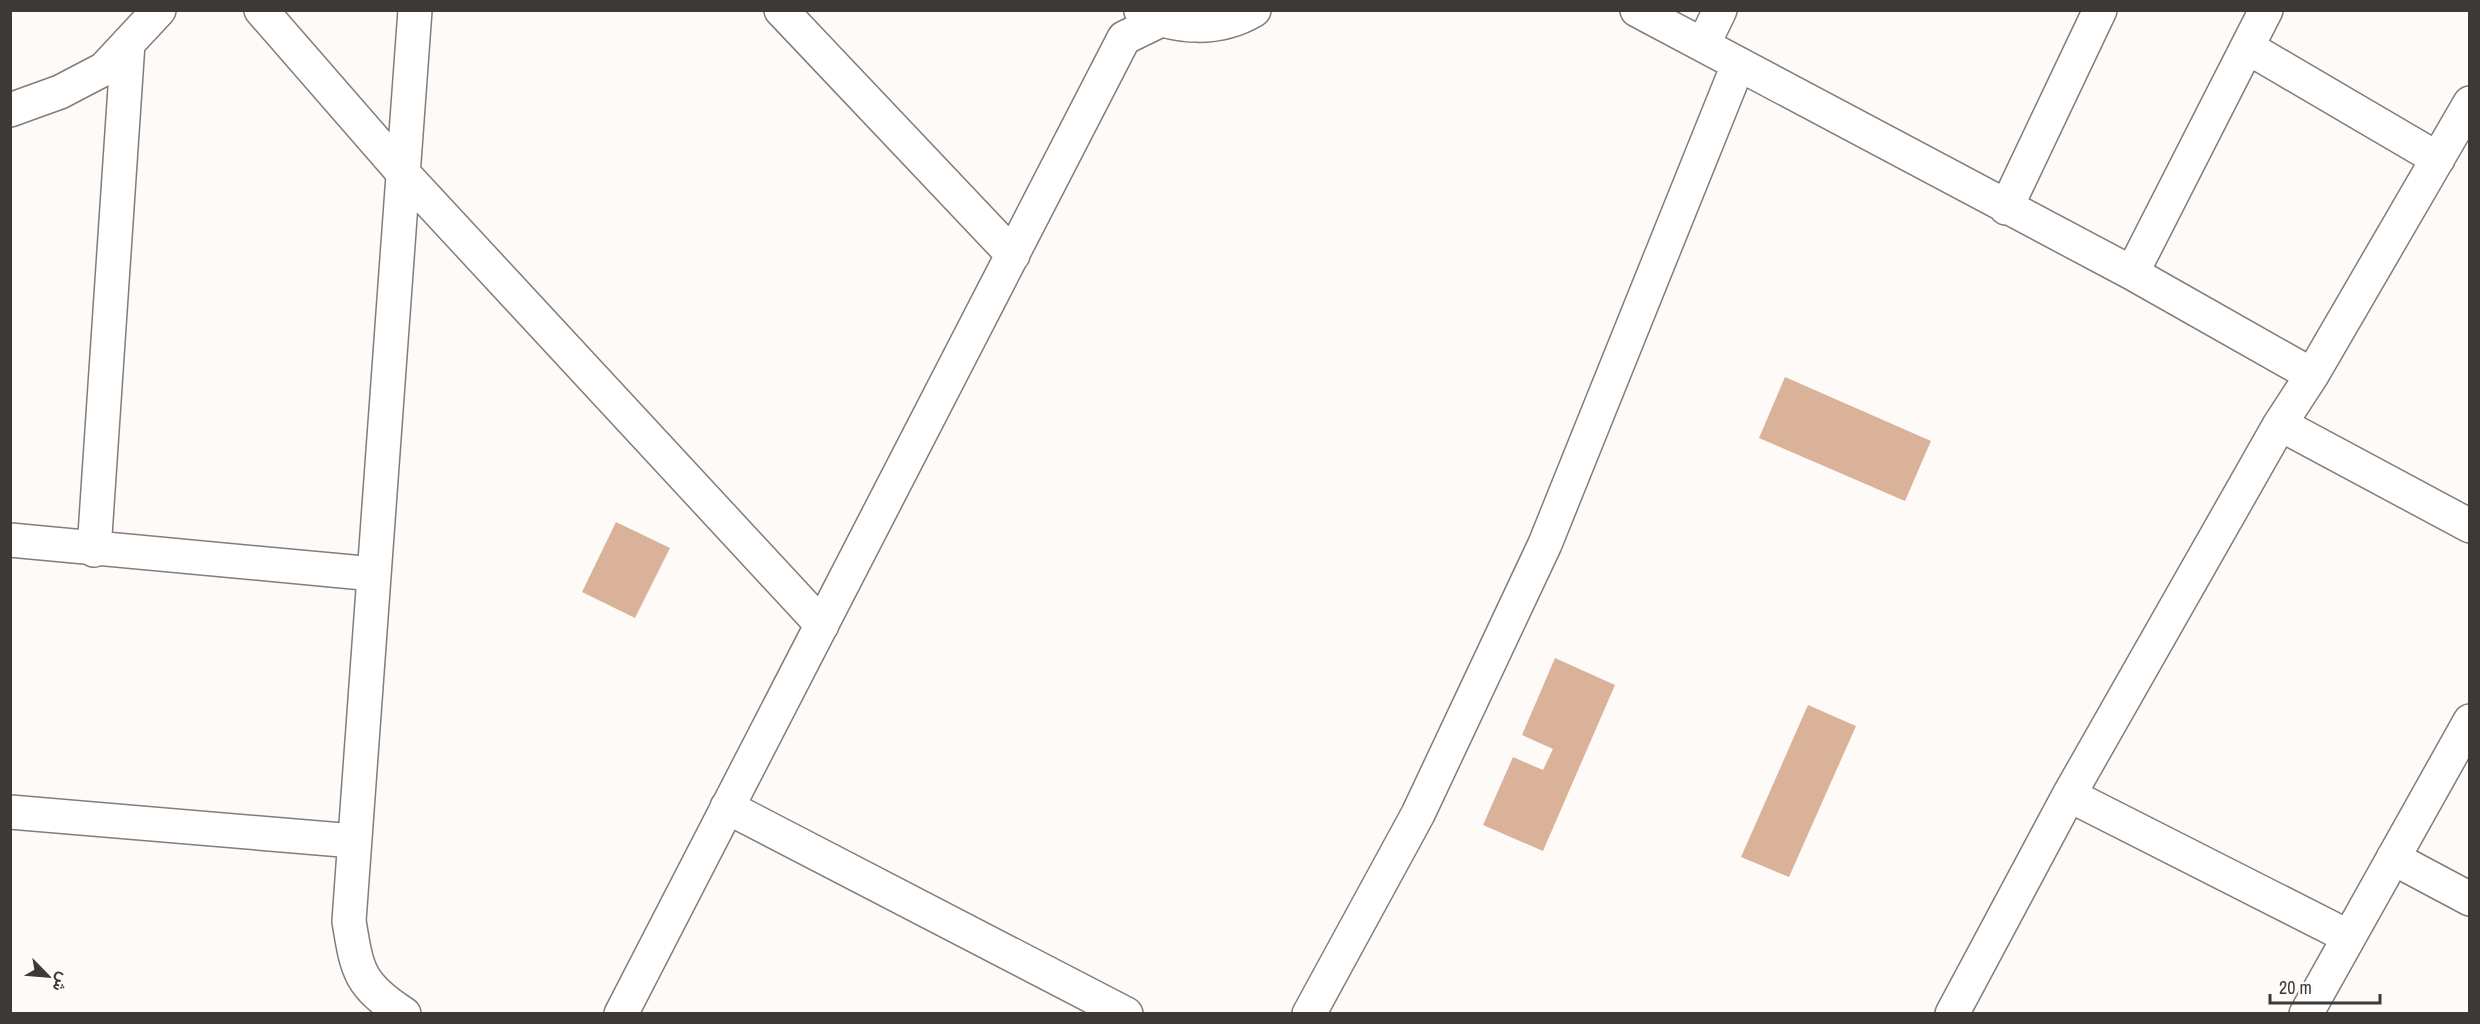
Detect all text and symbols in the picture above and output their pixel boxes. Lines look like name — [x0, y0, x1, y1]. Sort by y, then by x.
north arrow — [18, 946, 78, 1006]
scale bar — [2270, 967, 2380, 1005]
text: ش — [48, 969, 76, 996]
text: 20 m — [2279, 975, 2312, 1000]

